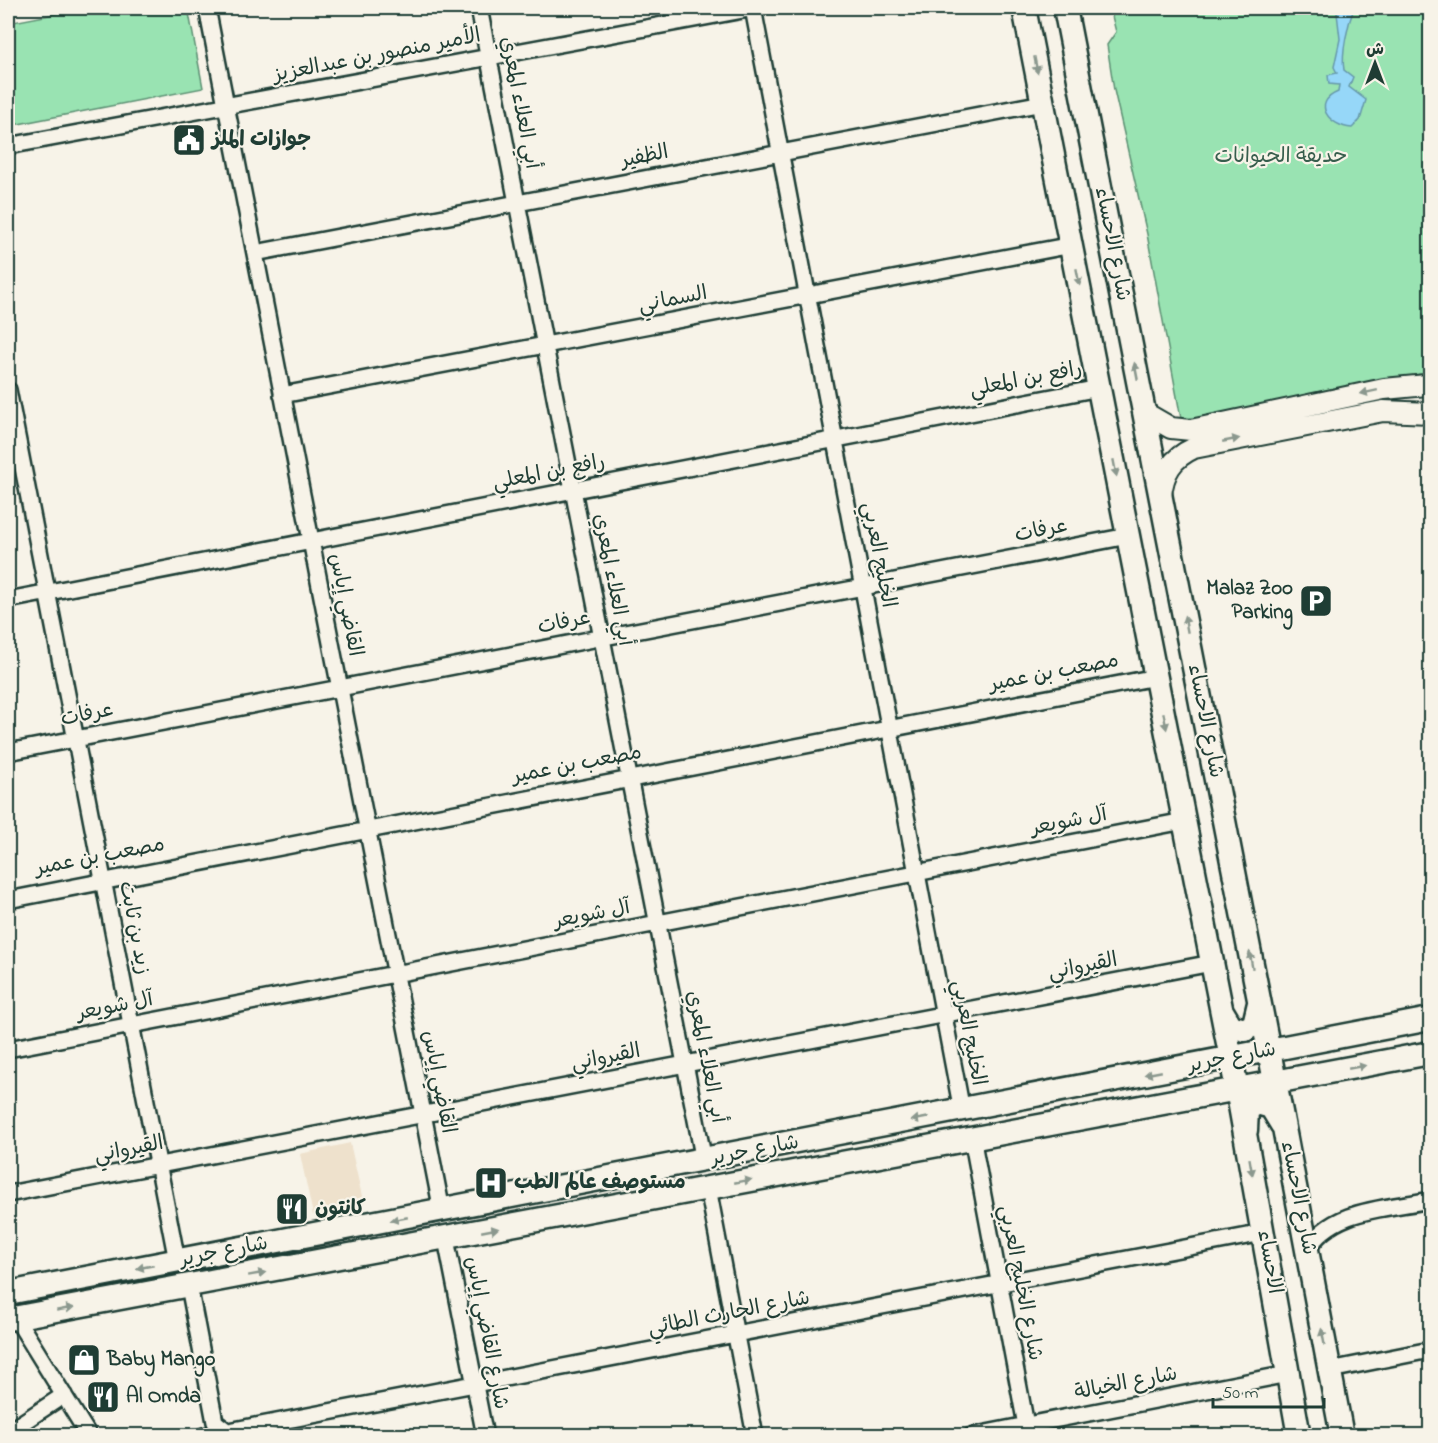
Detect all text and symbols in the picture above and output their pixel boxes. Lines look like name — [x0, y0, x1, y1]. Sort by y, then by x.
street label: الأمير منصور بن عبدالعزيز — [268, 20, 483, 91]
north arrow — [1345, 33, 1405, 93]
street label: أبي العلاء المعري — [490, 34, 547, 172]
text: ش — [1366, 38, 1384, 62]
one-way arrow — [1031, 56, 1041, 74]
public building icon: جوازات الملز — [171, 122, 207, 158]
place label: جوازات الملز — [210, 125, 311, 155]
street label: الظفير — [617, 138, 671, 177]
park label: حديقة الحيوانات — [1215, 142, 1347, 172]
street label: شارع الاحساء — [1086, 184, 1138, 304]
one-way arrow — [1074, 267, 1083, 286]
street label: السماني — [636, 279, 710, 323]
street label: رافع بن المعلي — [967, 354, 1085, 408]
one-way arrow — [1131, 361, 1140, 380]
one-way arrow — [1359, 388, 1378, 398]
one-way arrow — [1222, 435, 1241, 444]
street label: رافع بن المعلي — [490, 447, 608, 501]
one-way arrow — [1111, 459, 1120, 478]
street label: الخليج العربي — [851, 500, 903, 611]
street label: أبي العلاء المعري — [583, 511, 640, 649]
street label: عرفات — [1012, 511, 1070, 551]
street label: القاضي إياس — [318, 551, 370, 660]
place label: Malaz Zoo Parking — [1206, 574, 1293, 630]
parking icon: Malaz Zoo Parking — [1298, 583, 1334, 619]
street label: عرفات — [535, 603, 593, 643]
one-way arrow — [1181, 614, 1190, 633]
street label: مصعب بن عمير — [985, 646, 1122, 701]
street label: شارع الاحساء — [1179, 661, 1231, 781]
street label: عرفات — [58, 695, 116, 735]
one-way arrow — [1161, 712, 1170, 731]
street label: مصعب بن عمير — [508, 738, 645, 793]
street label: آل شويعر — [1026, 800, 1111, 844]
street label: مصعب بن عمير — [31, 830, 168, 885]
street label: زيد بن ثابت — [110, 879, 158, 977]
street label: آل شويعر — [549, 893, 634, 937]
street label: القيرواني — [1046, 946, 1121, 990]
one-way arrow — [1246, 950, 1255, 969]
street label: الخليج العربي — [941, 978, 993, 1089]
street label: آل شويعر — [72, 985, 157, 1029]
street label: أبي العلاء المعري — [676, 988, 733, 1126]
street label: القاضي إياس — [411, 1028, 463, 1137]
street label: شارع جرير — [1183, 1035, 1279, 1082]
street label: القيرواني — [569, 1037, 644, 1081]
one-way arrow — [1347, 1062, 1366, 1071]
one-way arrow — [1143, 1069, 1162, 1078]
one-way arrow — [910, 1115, 929, 1124]
street label: شارع جرير — [706, 1128, 802, 1175]
street label: القيرواني — [92, 1129, 167, 1173]
street label: شارع الاحساء — [1272, 1138, 1324, 1258]
one-way arrow — [1247, 1158, 1256, 1177]
hospital icon: مستوصف عالم الطب — [473, 1165, 509, 1201]
place label: مستوصف عالم الطب — [514, 1168, 686, 1198]
one-way arrow — [734, 1176, 753, 1185]
restaurant icon: كانتون — [274, 1191, 310, 1227]
place label: كانتون — [315, 1194, 367, 1224]
street label: شارع الخليج العربي — [988, 1203, 1050, 1364]
one-way arrow — [389, 1215, 408, 1224]
one-way arrow — [481, 1225, 500, 1234]
street label: الاحساء — [1249, 1227, 1289, 1297]
street label: شارع جرير — [175, 1229, 271, 1276]
street label: شارع القاضي إياس — [455, 1254, 516, 1412]
one-way arrow — [136, 1263, 155, 1272]
one-way arrow — [248, 1269, 267, 1278]
street label: شارع الحارث الطائي — [645, 1284, 813, 1346]
one-way arrow — [56, 1304, 75, 1313]
one-way arrow — [1318, 1327, 1327, 1346]
shop icon: Baby Mango — [66, 1342, 102, 1378]
place label: Baby Mango — [106, 1345, 215, 1377]
street label: شارع الخيالة — [1072, 1359, 1180, 1409]
scale bar — [1213, 1371, 1324, 1409]
restaurant icon: Al Omda — [85, 1379, 121, 1415]
text: 50 m — [1222, 1381, 1259, 1407]
place label: Al Omda — [126, 1382, 201, 1412]

